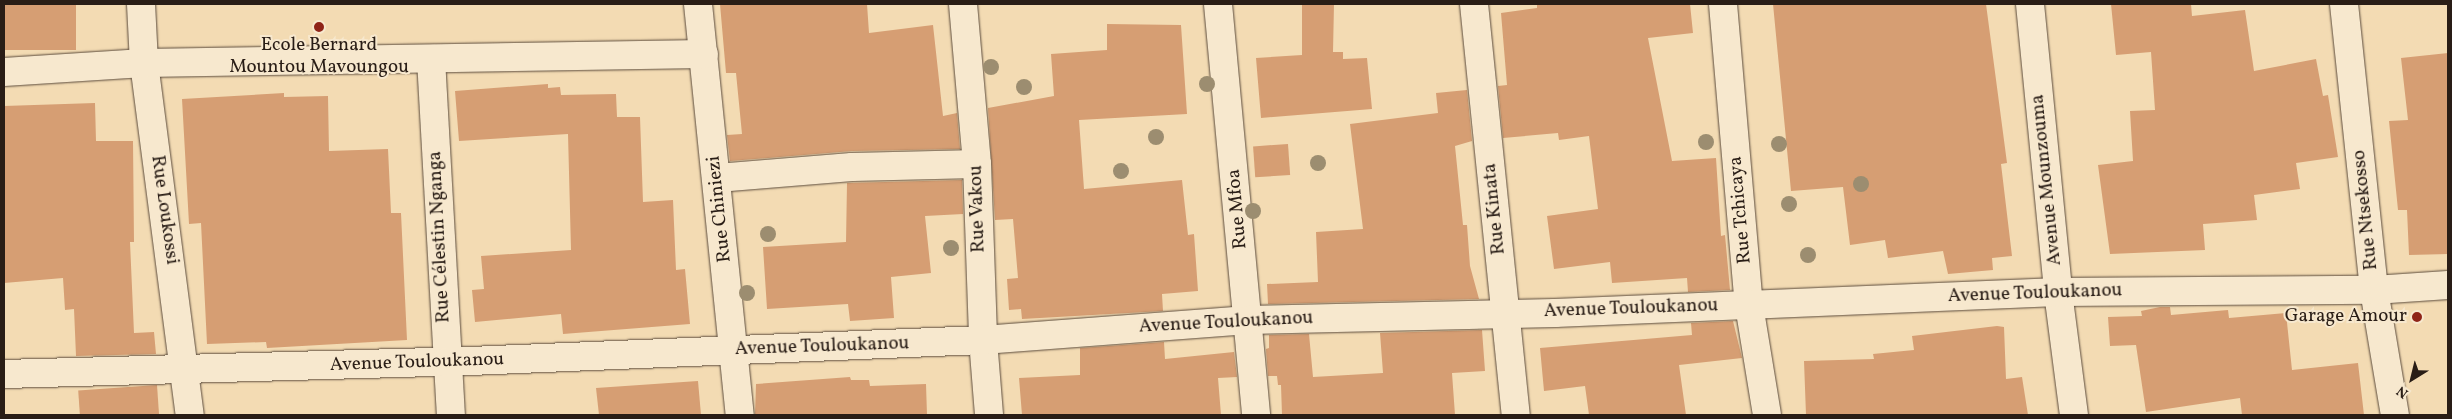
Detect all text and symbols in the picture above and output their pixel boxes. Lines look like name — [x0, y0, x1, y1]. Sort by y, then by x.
marker: Ecole Bernard Mountou Mavoungou — [313, 21, 325, 33]
place label: Ecole Bernard Mountou Mavoungou — [229, 35, 409, 79]
street label: Avenue Mounzouma — [2027, 93, 2067, 267]
street label: Rue Ntsekosso — [2348, 149, 2384, 271]
street label: Rue Célestin Nganga — [424, 150, 456, 324]
street label: Rue Loukossi — [145, 154, 183, 266]
street label: Rue Chiniezi — [703, 154, 737, 264]
street label: Rue Tchicaya — [1725, 155, 1757, 265]
street label: Rue Kinata — [1479, 162, 1511, 256]
street label: Rue Vakou — [965, 165, 991, 253]
street label: Rue Mfoa — [1223, 168, 1253, 250]
street label: Avenue Touloukanou — [1947, 280, 2123, 308]
street label: Avenue Touloukanou — [1543, 295, 1719, 323]
place label: Garage Amour — [2285, 306, 2407, 328]
street label: Avenue Touloukanou — [1138, 307, 1314, 339]
marker: Garage Amour — [2411, 311, 2423, 323]
street label: Avenue Touloukanou — [734, 333, 910, 361]
street label: Avenue Touloukanou — [329, 349, 505, 377]
north arrow — [2387, 354, 2437, 404]
text: N — [2393, 381, 2413, 402]

